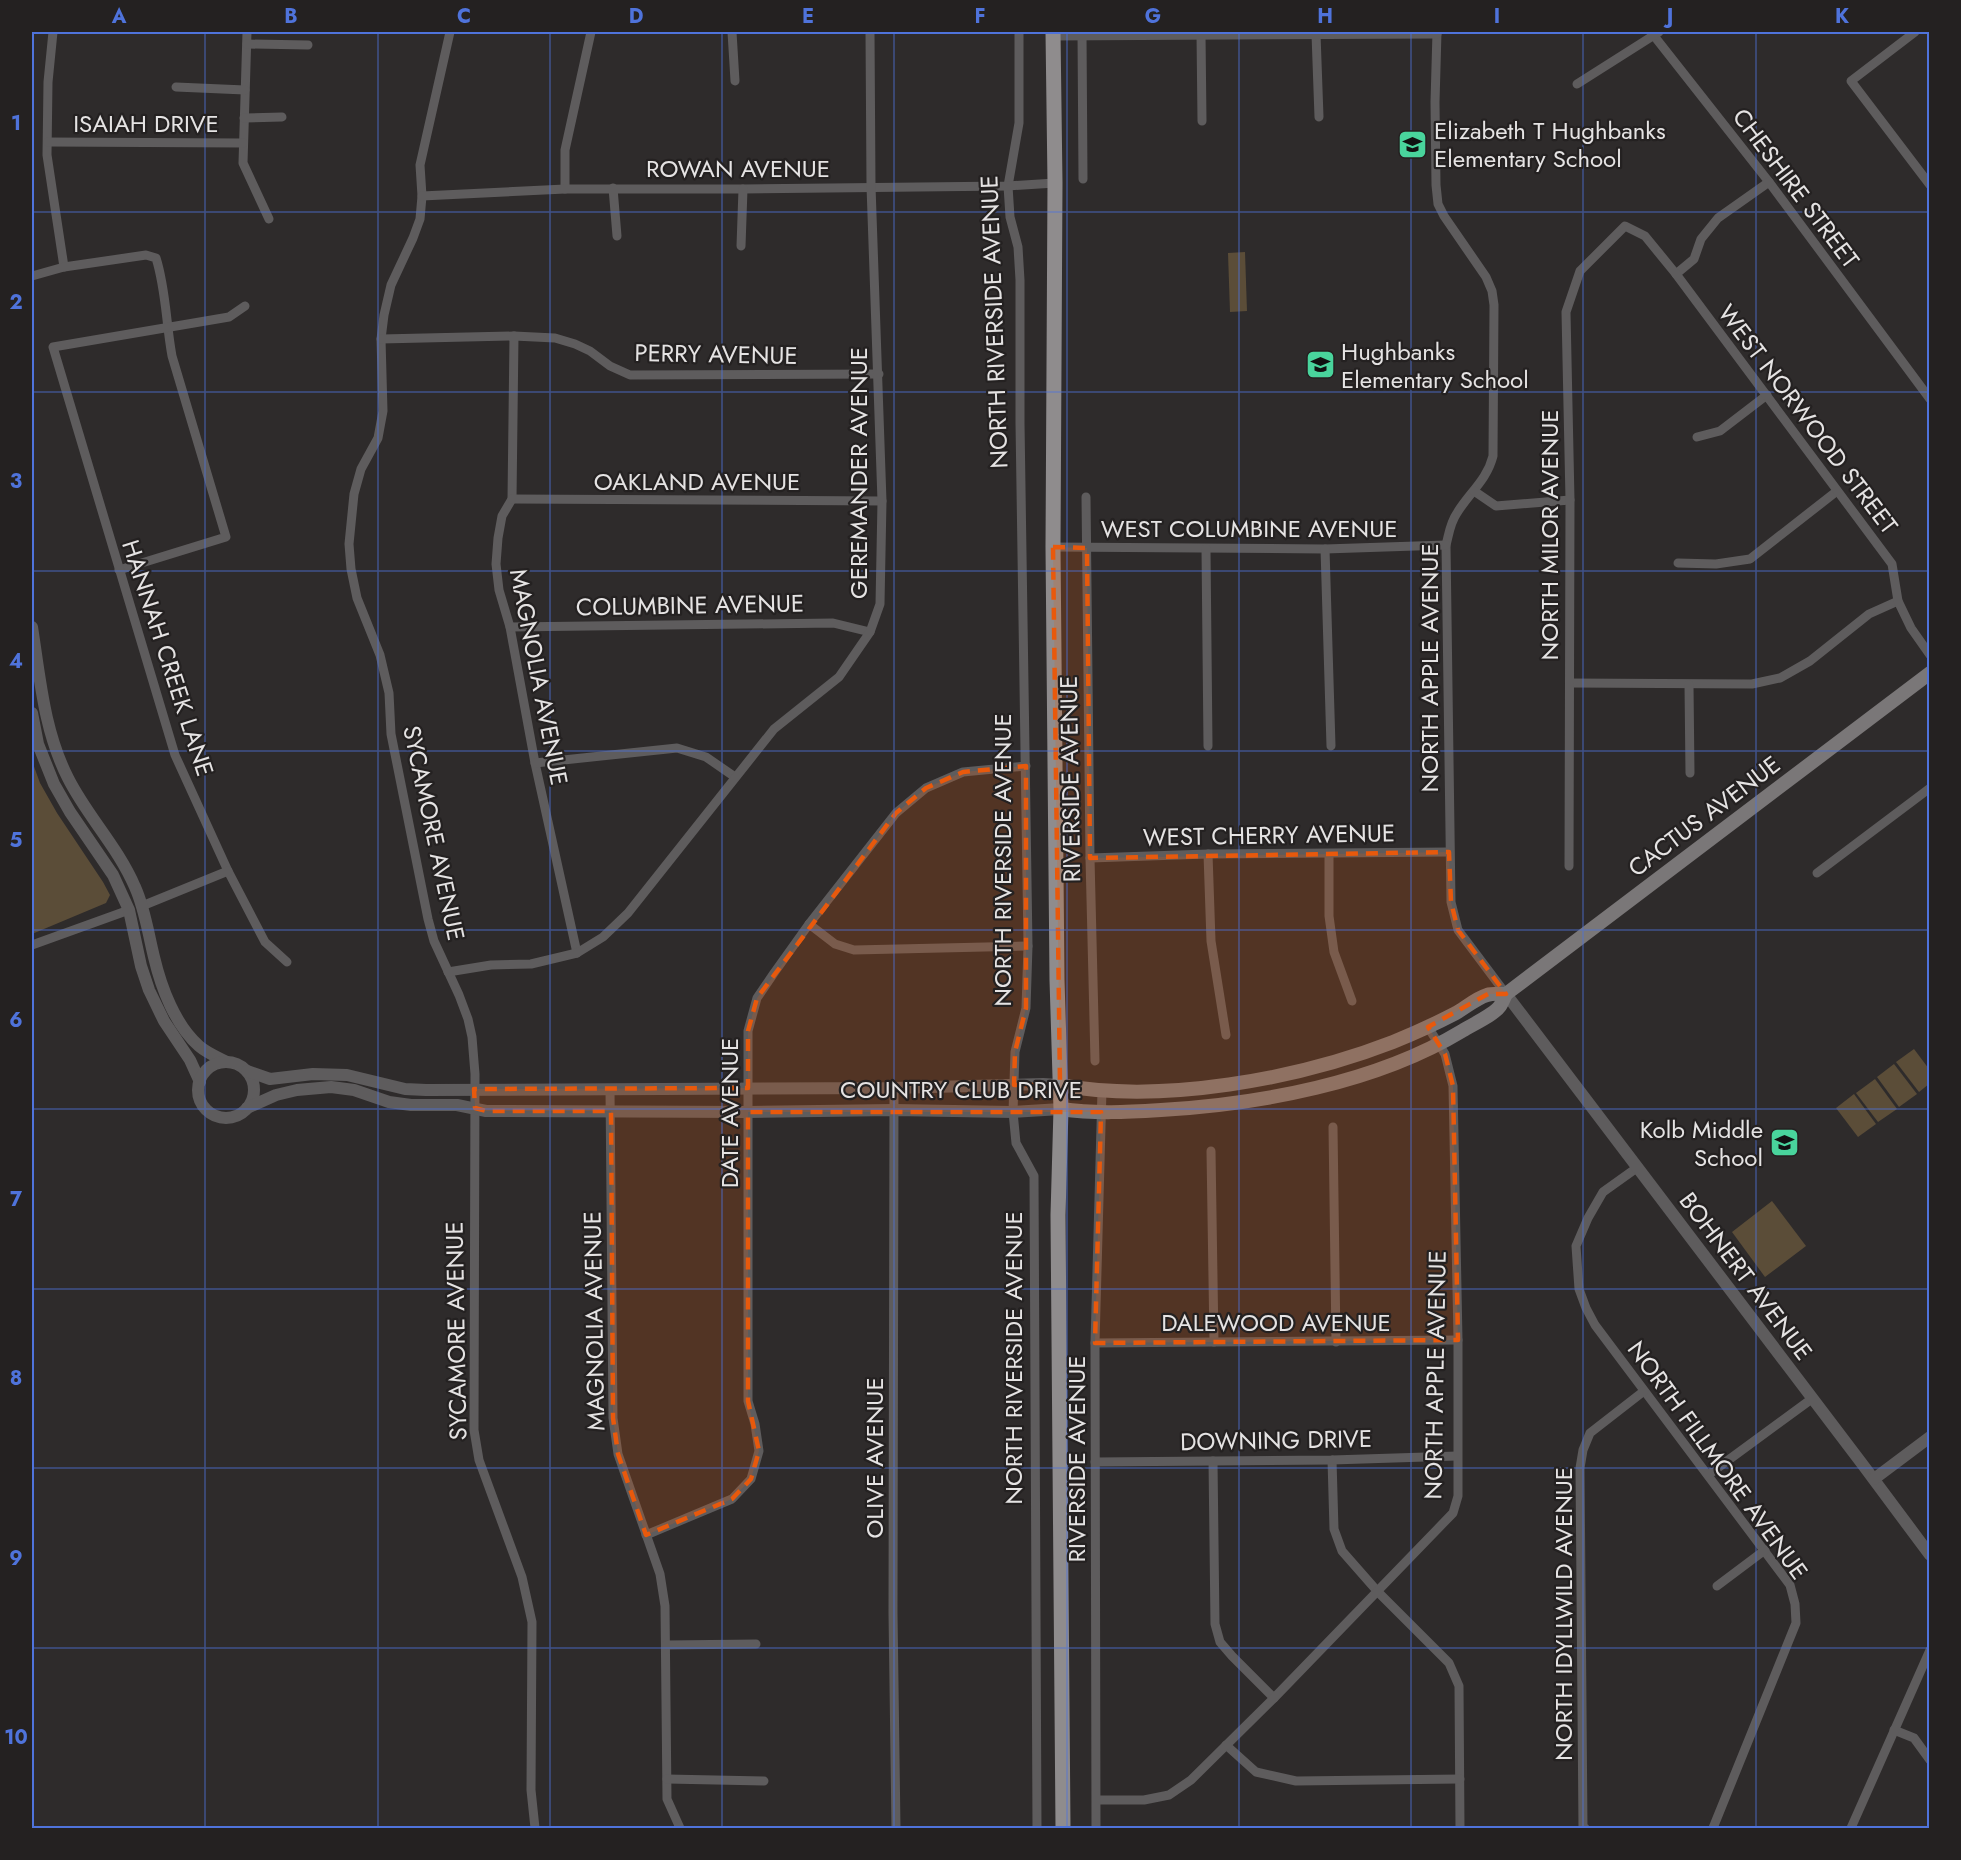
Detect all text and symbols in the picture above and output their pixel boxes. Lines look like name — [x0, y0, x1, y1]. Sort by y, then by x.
text: A — [111, 2, 127, 31]
text: B — [284, 2, 298, 31]
text: C — [457, 2, 471, 31]
text: D — [629, 2, 643, 31]
text: E — [802, 2, 814, 31]
text: F — [974, 2, 986, 31]
text: G — [1145, 2, 1161, 31]
text: H — [1317, 2, 1333, 31]
text: I — [1494, 2, 1500, 31]
text: J — [1663, 2, 1673, 31]
text: K — [1835, 2, 1849, 31]
street label: CHESHIRE STREET — [1724, 101, 1868, 275]
street label: ISAIAH DRIVE — [73, 106, 219, 141]
text: 1 — [11, 109, 21, 138]
place label: Elizabeth T Hughbanks Elementary School — [1434, 113, 1666, 176]
school or university icon: Elizabeth T Hughbanks Elementary School — [1397, 128, 1429, 160]
street label: ROWAN AVENUE — [646, 151, 830, 186]
street label: NORTH RIVERSIDE AVENUE — [971, 175, 1017, 469]
text: 2 — [9, 288, 23, 317]
street label: WEST NORWOOD STREET — [1710, 297, 1906, 541]
place label: Hughbanks Elementary School — [1341, 334, 1529, 397]
street label: PERRY AVENUE — [634, 335, 798, 373]
street label: GEREMANDER AVENUE — [841, 347, 876, 599]
school or university icon: Hughbanks Elementary School — [1304, 349, 1336, 381]
street label: NORTH MILOR AVENUE — [1532, 410, 1567, 660]
street label: OAKLAND AVENUE — [594, 464, 800, 499]
text: 3 — [10, 467, 22, 496]
street label: WEST COLUMBINE AVENUE — [1101, 511, 1397, 546]
street label: HANNAH CREEK LANE — [113, 535, 223, 781]
street label: NORTH APPLE AVENUE — [1412, 543, 1447, 793]
street label: MAGNOLIA AVENUE — [501, 566, 577, 788]
street label: COLUMBINE AVENUE — [576, 586, 804, 624]
text: 4 — [9, 647, 23, 676]
street label: RIVERSIDE AVENUE — [1051, 675, 1089, 883]
street label: NORTH RIVERSIDE AVENUE — [985, 713, 1020, 1007]
street label: SYCAMORE AVENUE — [394, 722, 474, 944]
street label: CACTUS AVENUE — [1620, 747, 1788, 885]
street label: WEST CHERRY AVENUE — [1143, 815, 1395, 855]
text: 5 — [10, 826, 23, 855]
text: 6 — [9, 1006, 23, 1035]
street label: DATE AVENUE — [712, 1038, 747, 1188]
street label: COUNTRY CLUB DRIVE — [840, 1072, 1082, 1107]
place label: Kolb Middle School — [1640, 1112, 1763, 1175]
school or university icon: Kolb Middle School — [1768, 1127, 1800, 1159]
text: 7 — [10, 1185, 23, 1214]
street label: BOHNERT AVENUE — [1671, 1185, 1821, 1367]
street label: MAGNOLIA AVENUE — [575, 1211, 613, 1431]
street label: NORTH RIVERSIDE AVENUE — [996, 1211, 1031, 1505]
street label: SYCAMORE AVENUE — [437, 1221, 475, 1441]
street label: NORTH APPLE AVENUE — [1415, 1250, 1455, 1500]
street label: DALEWOOD AVENUE — [1161, 1305, 1391, 1340]
street label: NORTH FILLMORE AVENUE — [1619, 1333, 1817, 1587]
street label: RIVERSIDE AVENUE — [1059, 1356, 1094, 1562]
text: 8 — [10, 1364, 22, 1393]
street label: OLIVE AVENUE — [857, 1377, 892, 1539]
street label: DOWNING DRIVE — [1180, 1421, 1372, 1459]
street label: NORTH IDYLLWILD AVENUE — [1546, 1467, 1581, 1761]
text: 9 — [9, 1544, 23, 1573]
text: 10 — [4, 1723, 28, 1752]

